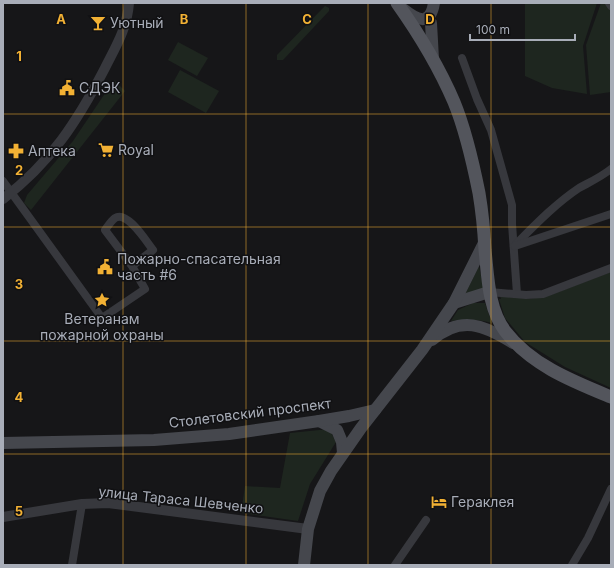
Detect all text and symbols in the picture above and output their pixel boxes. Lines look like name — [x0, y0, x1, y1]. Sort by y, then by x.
text: A — [56, 11, 66, 27]
text: B — [180, 11, 189, 27]
text: C — [302, 11, 312, 27]
text: D — [425, 11, 435, 27]
bar icon: Уютный — [89, 14, 107, 32]
place label: Уютный — [110, 14, 164, 31]
scale bar — [470, 16, 575, 42]
text: 100 m — [476, 22, 510, 37]
text: 1 — [16, 48, 22, 64]
public building icon: СДЭК — [58, 79, 76, 97]
place label: СДЭК — [79, 79, 121, 96]
supermarket icon: Royal — [97, 141, 115, 159]
place label: Royal — [118, 141, 154, 158]
pharmacy icon: Аптека — [7, 142, 25, 160]
place label: Аптека — [28, 142, 76, 159]
text: 2 — [15, 162, 23, 178]
place label: Пожарно-спасательная часть #6 — [117, 250, 281, 283]
public building icon: Пожарно-спасательная часть #6 — [96, 258, 114, 276]
text: 3 — [15, 276, 23, 292]
place icon: Ветеранам пожарной охраны — [93, 291, 111, 309]
place label: Ветеранам пожарной охраны — [40, 310, 164, 343]
text: 4 — [15, 389, 24, 405]
street label: Столетовский проспект — [168, 394, 333, 431]
street label: улица Тараса Шевченко — [98, 482, 264, 517]
hotel icon: Гераклея — [430, 493, 448, 511]
place label: Гераклея — [451, 493, 514, 510]
text: 5 — [15, 503, 23, 519]

